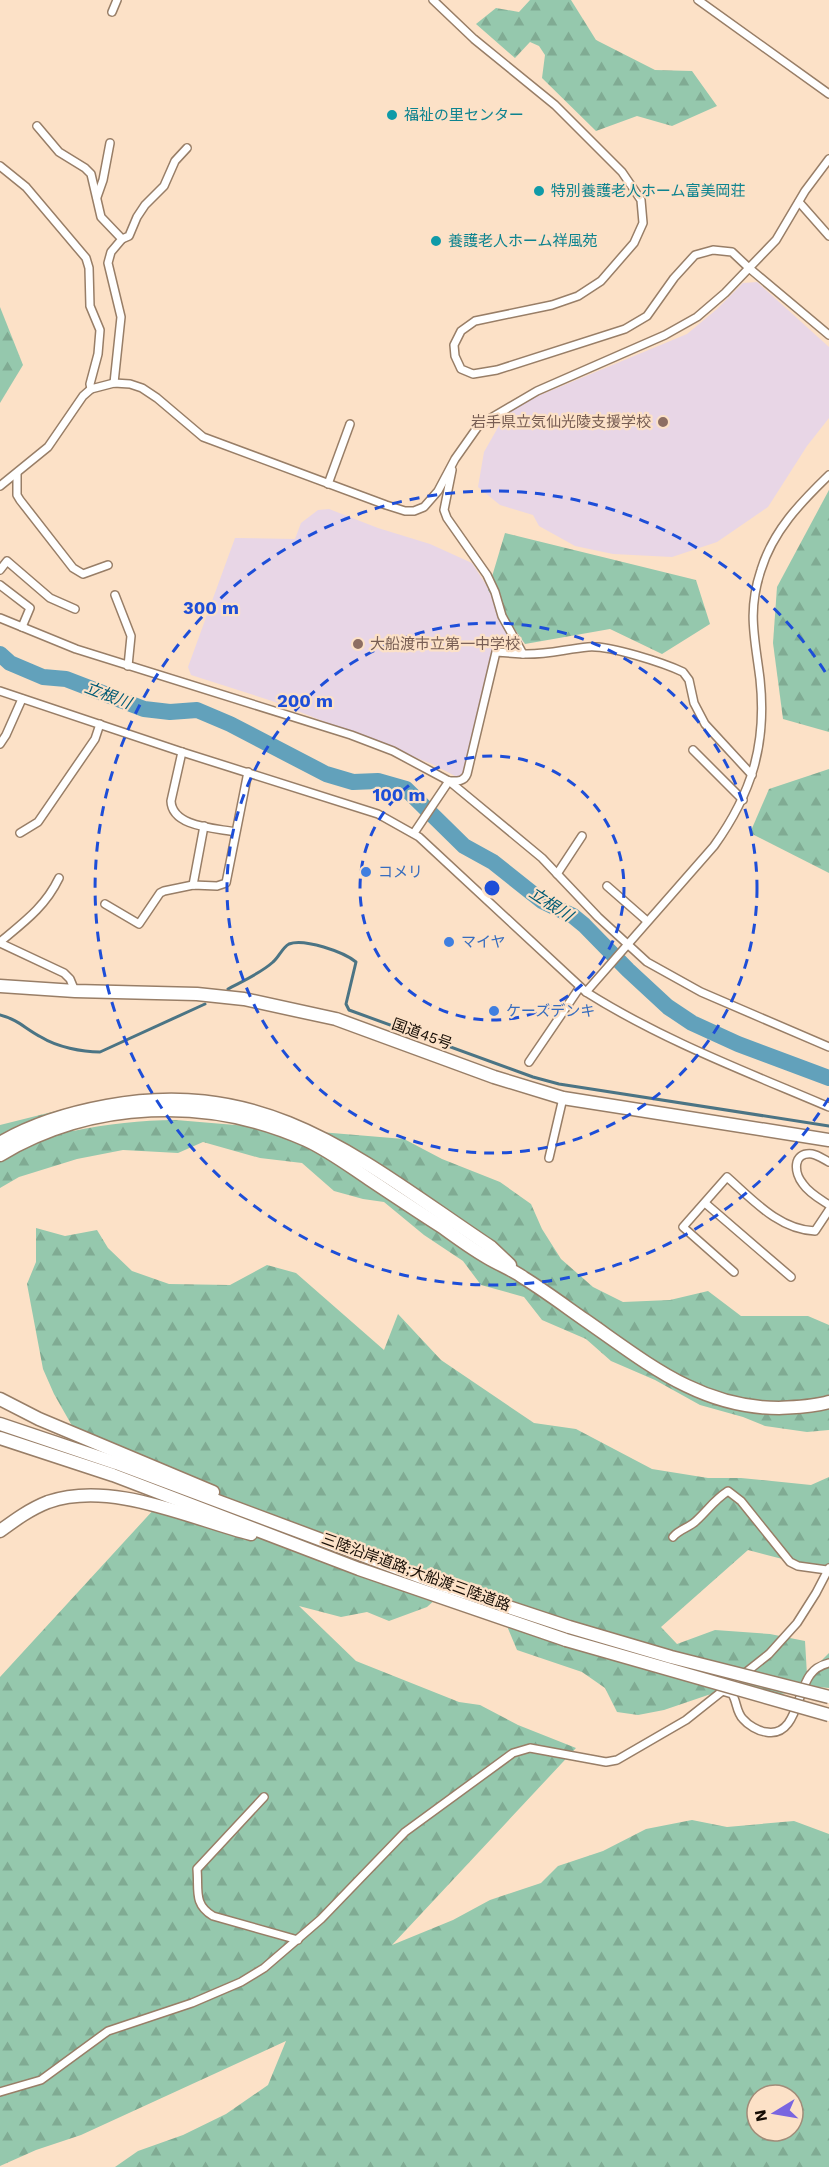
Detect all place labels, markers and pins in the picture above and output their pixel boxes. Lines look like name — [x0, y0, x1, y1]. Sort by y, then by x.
place label: 福祉の里センター — [404, 106, 524, 124]
marker: 福祉の里センター — [385, 108, 399, 122]
place label: 特別養護老人ホーム富美岡荘 — [551, 182, 746, 200]
marker: 特別養護老人ホーム富美岡荘 — [532, 184, 546, 198]
place label: 養護老人ホーム祥風苑 — [448, 232, 598, 250]
marker: 養護老人ホーム祥風苑 — [429, 234, 443, 248]
place label: 岩手県立気仙光陵支援学校 — [471, 413, 651, 431]
marker: 岩手県立気仙光陵支援学校 — [656, 415, 670, 429]
place label: 大船渡市立第一中学校 — [370, 635, 520, 653]
marker: 大船渡市立第一中学校 — [351, 637, 365, 651]
place label: コメリ — [378, 863, 423, 881]
marker: コメリ — [359, 865, 373, 879]
centre of rings — [482, 878, 502, 898]
place label: マイヤ — [461, 933, 506, 951]
marker: マイヤ — [442, 935, 456, 949]
place label: ケーズデンキ — [506, 1002, 595, 1020]
marker: ケーズデンキ — [487, 1004, 501, 1018]

